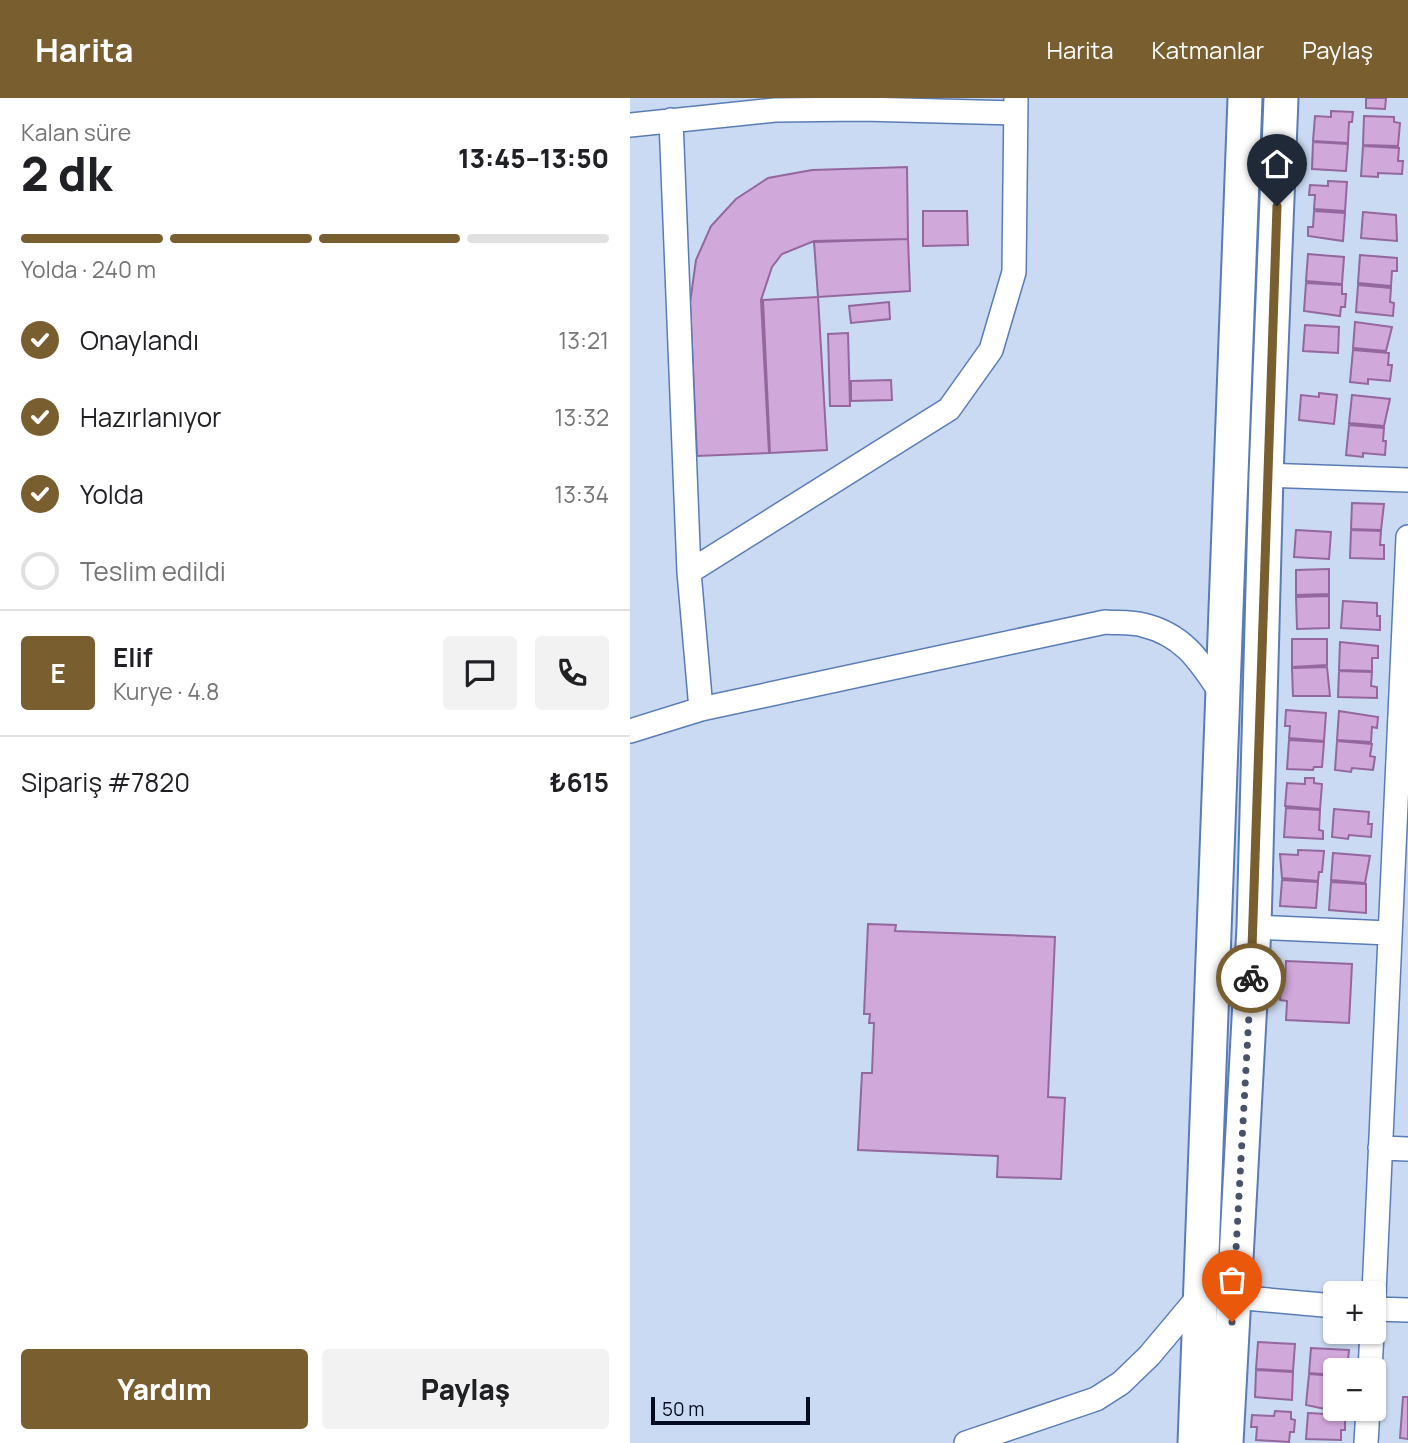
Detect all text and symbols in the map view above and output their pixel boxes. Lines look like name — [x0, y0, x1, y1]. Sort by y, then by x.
text: Harita — [35, 27, 134, 72]
text: Harita — [1047, 33, 1114, 66]
text: Katmanlar — [1152, 33, 1264, 66]
text: Paylaş — [1302, 33, 1373, 66]
text: Kalan süre — [21, 116, 131, 148]
pin — [1247, 134, 1307, 206]
text: 13:45–13:50 — [458, 140, 609, 176]
text: 2 dk — [21, 142, 112, 205]
icon: home — [1258, 145, 1296, 183]
text: Yolda · 240 m — [21, 253, 156, 285]
icon: check — [21, 321, 59, 359]
text: Onaylandı — [80, 322, 199, 358]
text: 13:21 — [558, 324, 609, 356]
icon: check — [21, 398, 59, 436]
text: Hazırlanıyor — [80, 399, 221, 435]
text: 13:32 — [555, 401, 609, 433]
icon: check — [21, 475, 59, 513]
text: Yolda — [80, 476, 144, 512]
text: 13:34 — [554, 478, 609, 510]
text: Teslim edildi — [80, 553, 226, 589]
button: chat — [443, 636, 517, 710]
button: phone — [535, 636, 609, 710]
text: Elif — [113, 639, 153, 675]
text: E — [50, 655, 66, 691]
text: Kurye · 4.8 — [113, 675, 219, 707]
text: Sipariş #7820 — [21, 764, 190, 800]
text: ₺615 — [549, 764, 609, 800]
courier — [1216, 943, 1286, 1013]
icon: bike — [1232, 959, 1270, 997]
pin — [1202, 1250, 1262, 1322]
icon: bag — [1213, 1261, 1251, 1299]
map controls — [1323, 1281, 1386, 1421]
button: + — [1323, 1281, 1386, 1344]
button: Yardım — [21, 1349, 308, 1429]
button: Paylaş — [322, 1349, 609, 1429]
button: − — [1323, 1358, 1386, 1421]
scale bar — [651, 1394, 810, 1426]
text: 50 m — [662, 1396, 704, 1422]

